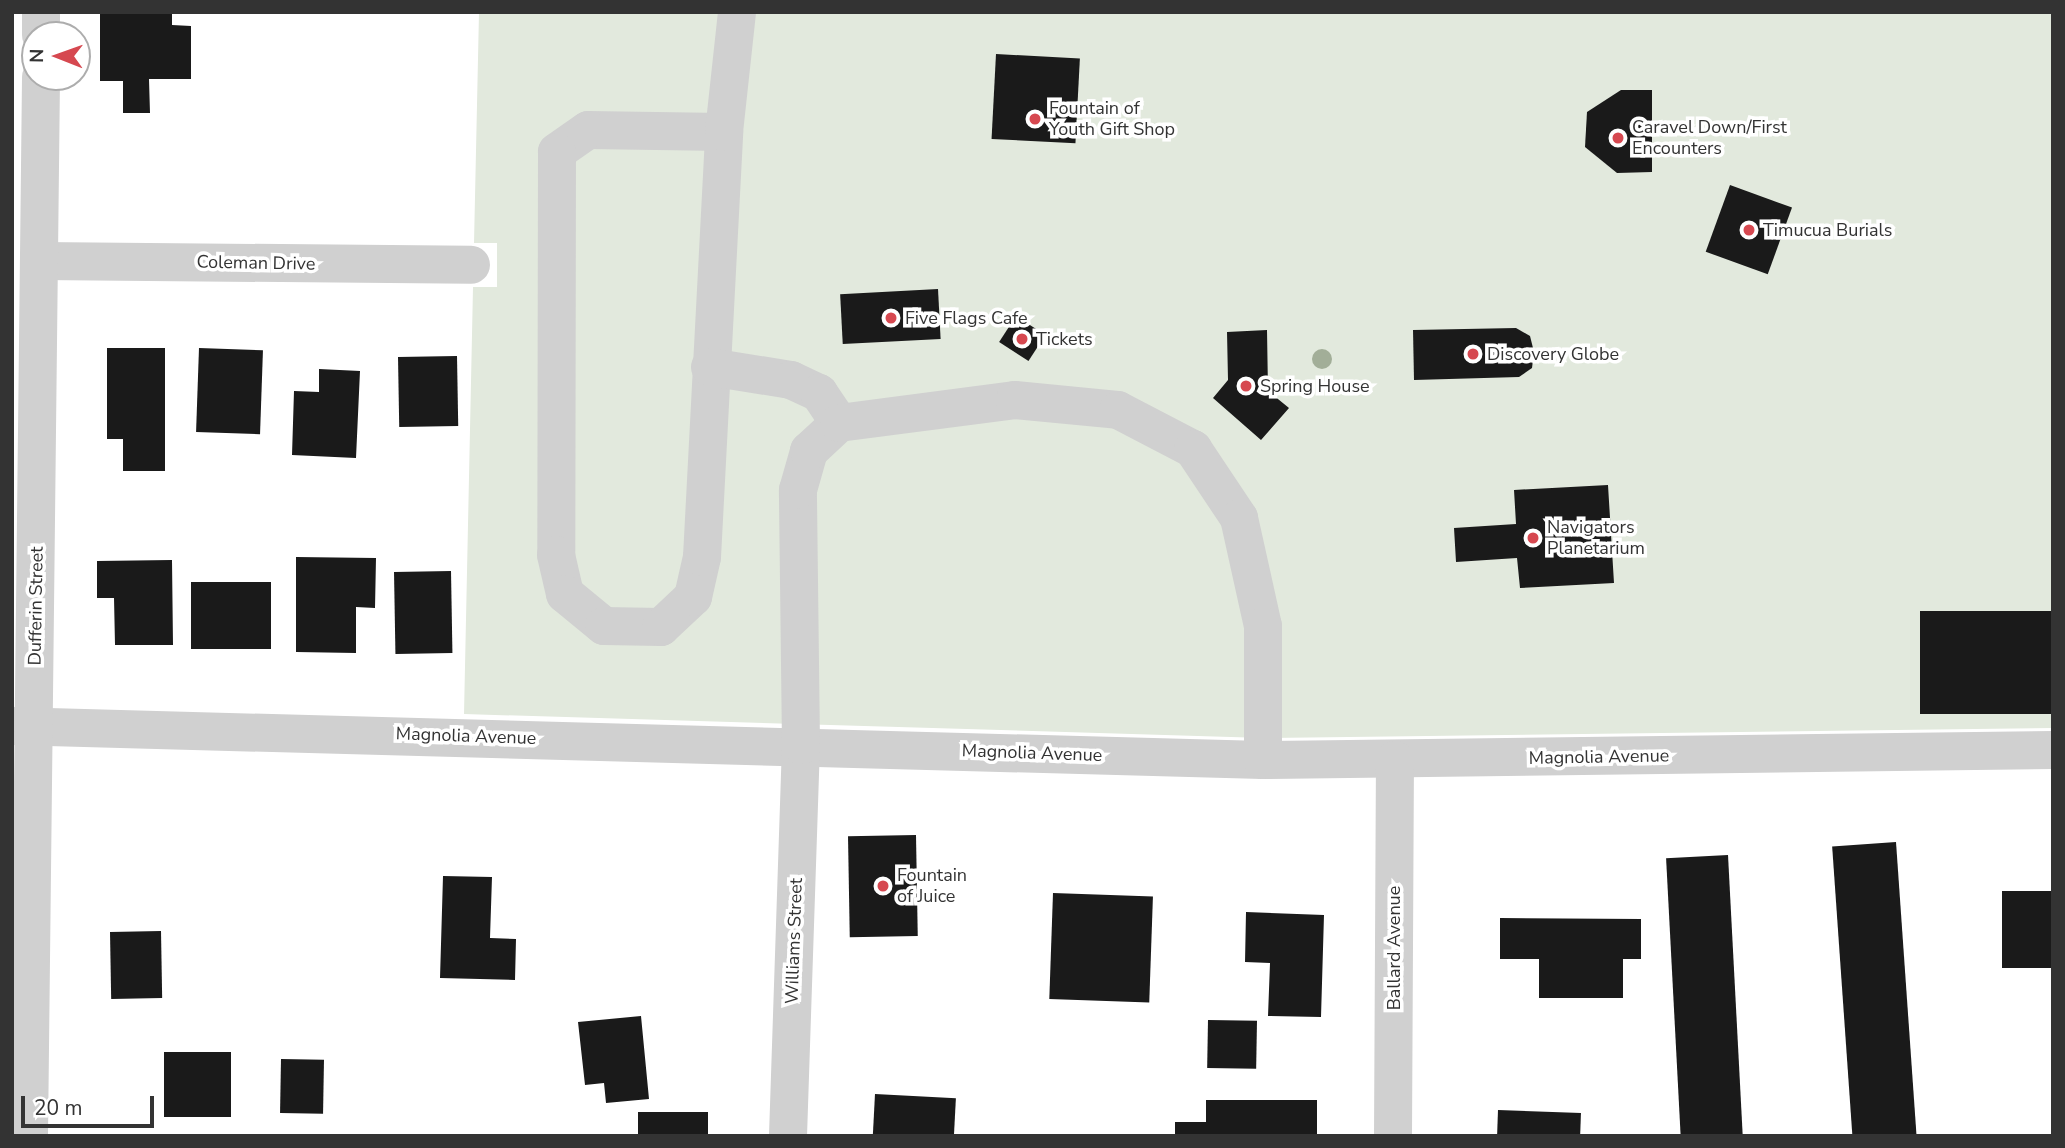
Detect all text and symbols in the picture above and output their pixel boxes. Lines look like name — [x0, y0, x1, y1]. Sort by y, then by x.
north arrow — [21, 21, 91, 91]
text: N — [24, 48, 50, 63]
place label: Fountain of Youth Gift Shop — [1049, 98, 1175, 140]
marker: Fountain of Youth Gift Shop — [1027, 111, 1043, 127]
place label: Caravel Down/First Encounters — [1632, 117, 1787, 160]
marker: Caravel Down/First Encounters — [1610, 130, 1626, 146]
place label: Timucua Burials — [1763, 219, 1892, 241]
marker: Timucua Burials — [1741, 222, 1757, 238]
street label: Coleman Drive — [196, 251, 316, 275]
place label: Five Flags Cafe — [905, 307, 1028, 329]
marker: Five Flags Cafe — [883, 310, 899, 326]
place label: Tickets — [1036, 328, 1093, 350]
marker: Tickets — [1014, 331, 1030, 347]
place label: Discovery Globe — [1487, 343, 1619, 365]
marker: Discovery Globe — [1465, 346, 1481, 362]
place label: Spring House — [1260, 375, 1370, 397]
marker: Spring House — [1238, 378, 1254, 394]
place label: Navigators Planetarium — [1547, 517, 1645, 560]
marker: Navigators Planetarium — [1525, 530, 1541, 546]
street label: Dufferin Street — [24, 546, 48, 666]
street label: Magnolia Avenue — [395, 723, 537, 749]
street label: Magnolia Avenue — [961, 740, 1103, 766]
street label: Magnolia Avenue — [1529, 745, 1669, 769]
place label: Fountain of Juice — [897, 865, 967, 908]
street label: Williams Street — [781, 878, 807, 1004]
marker: Fountain of Juice — [875, 878, 891, 894]
street label: Ballard Avenue — [1383, 886, 1405, 1010]
scale bar — [24, 1082, 158, 1126]
text: 20 m — [34, 1094, 83, 1122]

